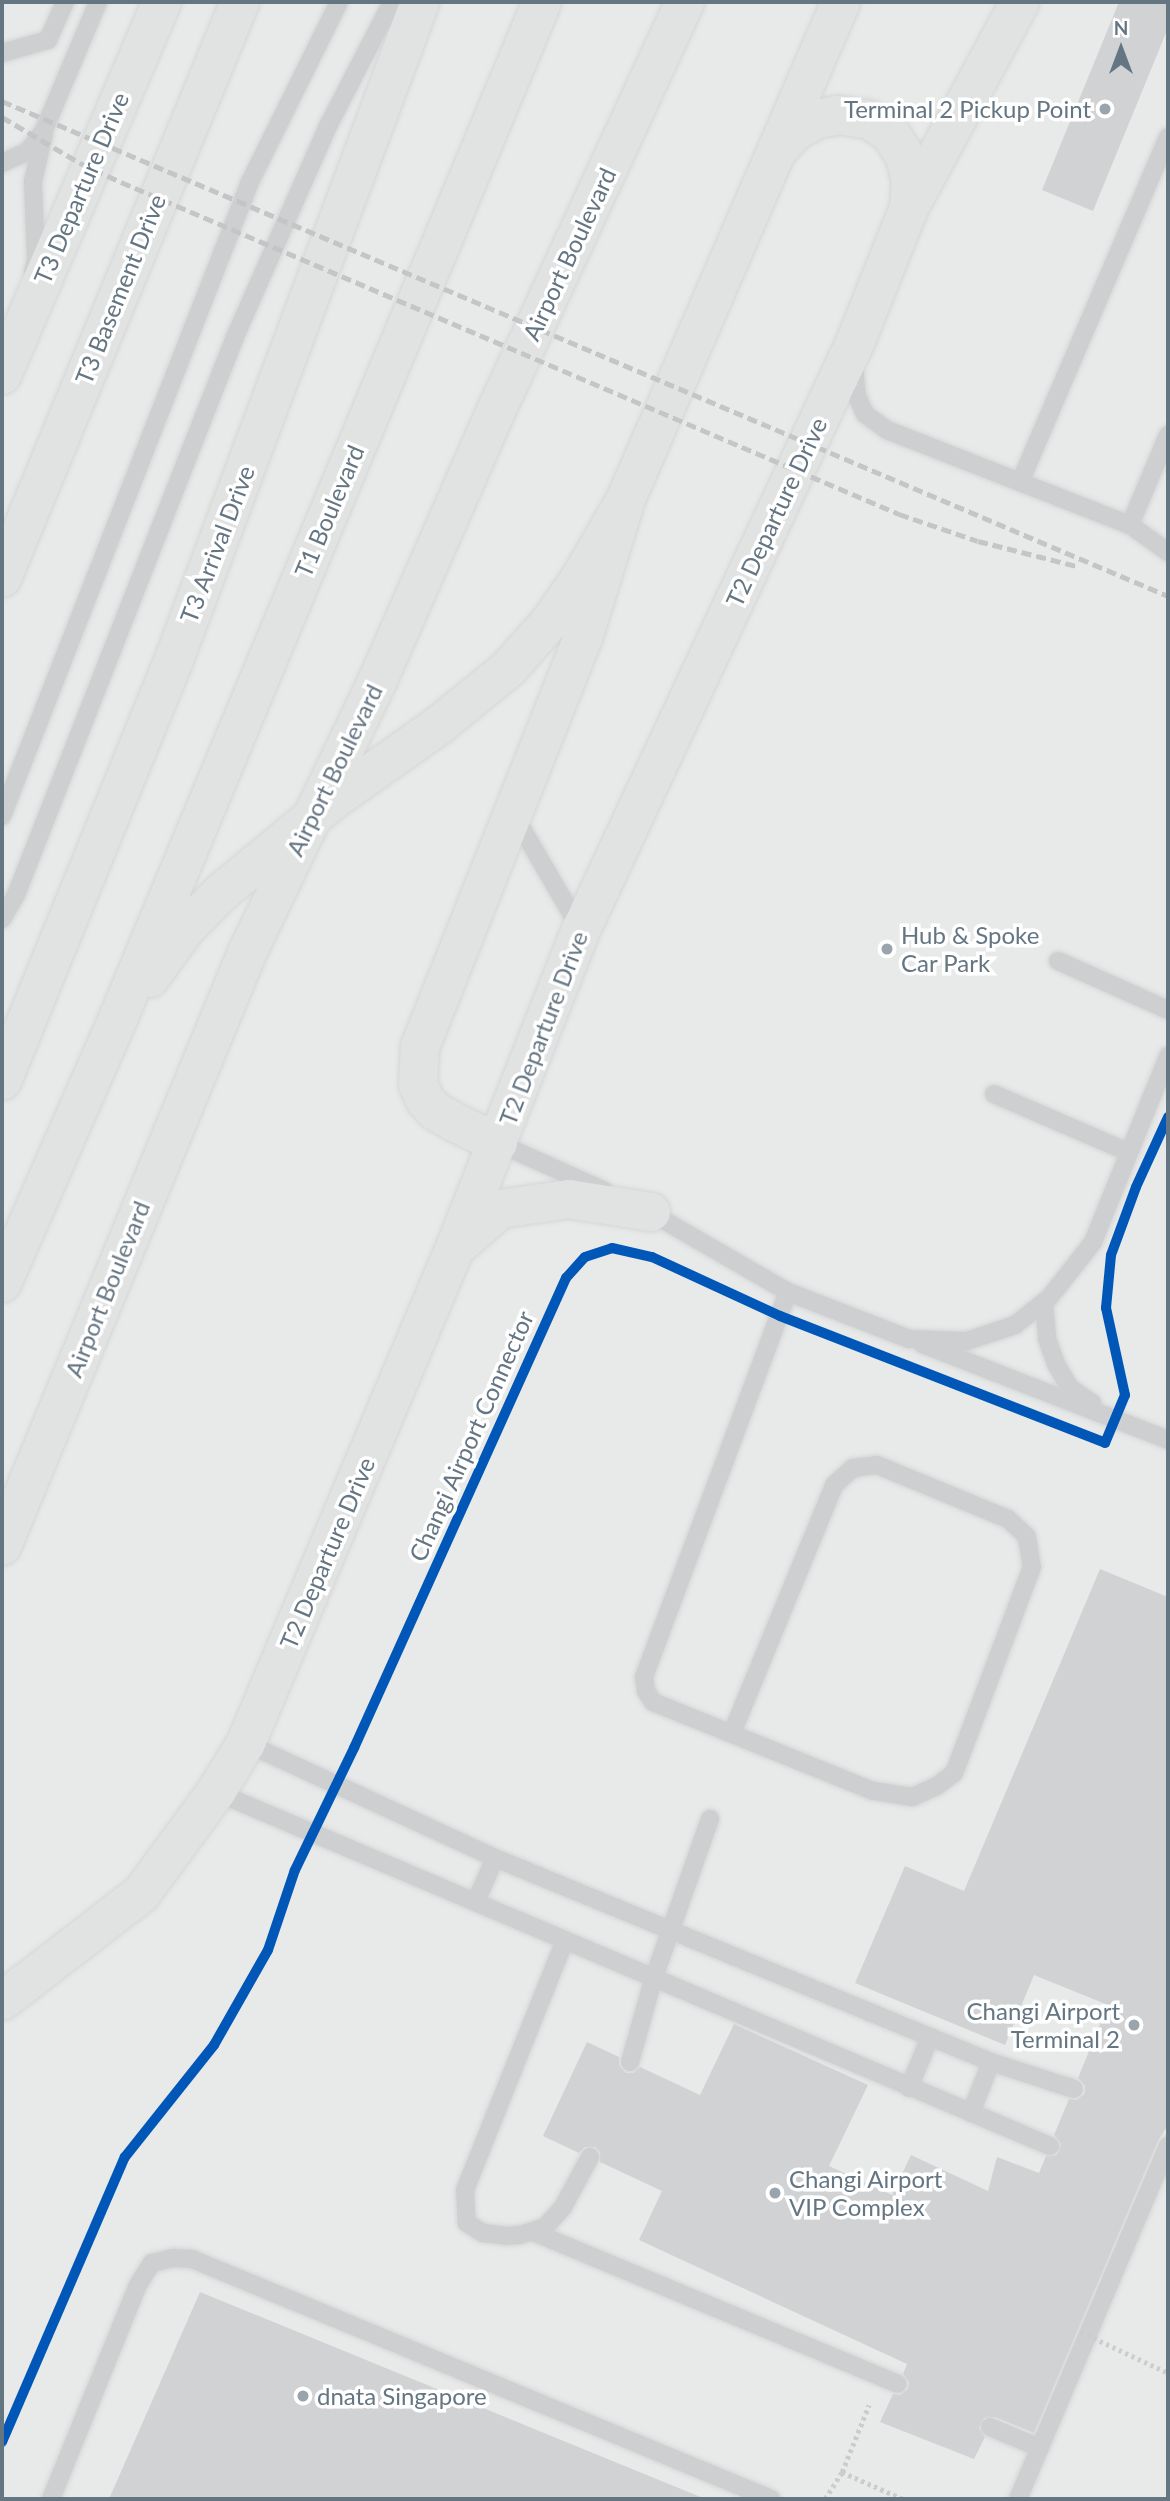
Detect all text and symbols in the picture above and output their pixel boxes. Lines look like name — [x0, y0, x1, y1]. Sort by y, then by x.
north arrow — [1086, 14, 1156, 84]
text: N — [1114, 16, 1128, 39]
street label: T3 Departure Drive — [28, 88, 134, 288]
place label: Terminal 2 Pickup Point — [844, 95, 1091, 123]
marker: Terminal 2 Pickup Point — [1097, 101, 1113, 117]
street label: Airport Boulevard — [516, 163, 622, 345]
street label: T3 Basement Drive — [69, 190, 171, 388]
street label: T2 Departure Drive — [720, 413, 832, 611]
street label: T1 Boulevard — [288, 441, 370, 581]
street label: T3 Arrival Drive — [174, 461, 260, 627]
street label: Airport Boulevard — [280, 679, 388, 861]
place label: Hub & Spoke Car Park — [901, 921, 1039, 977]
street label: T2 Departure Drive — [493, 927, 593, 1129]
marker: Hub & Spoke Car Park — [879, 941, 895, 957]
street label: Airport Boulevard — [59, 1197, 155, 1381]
street label: Changi Airport Connector — [403, 1306, 539, 1566]
street label: T2 Departure Drive — [274, 1453, 380, 1653]
place label: Changi Airport Terminal 2 — [966, 1997, 1120, 2053]
marker: Changi Airport Terminal 2 — [1126, 2017, 1142, 2033]
place label: Changi Airport VIP Complex — [789, 2165, 943, 2221]
marker: Changi Airport VIP Complex — [767, 2185, 783, 2201]
place label: dnata Singapore — [317, 2382, 487, 2410]
marker: dnata Singapore — [295, 2388, 311, 2404]

